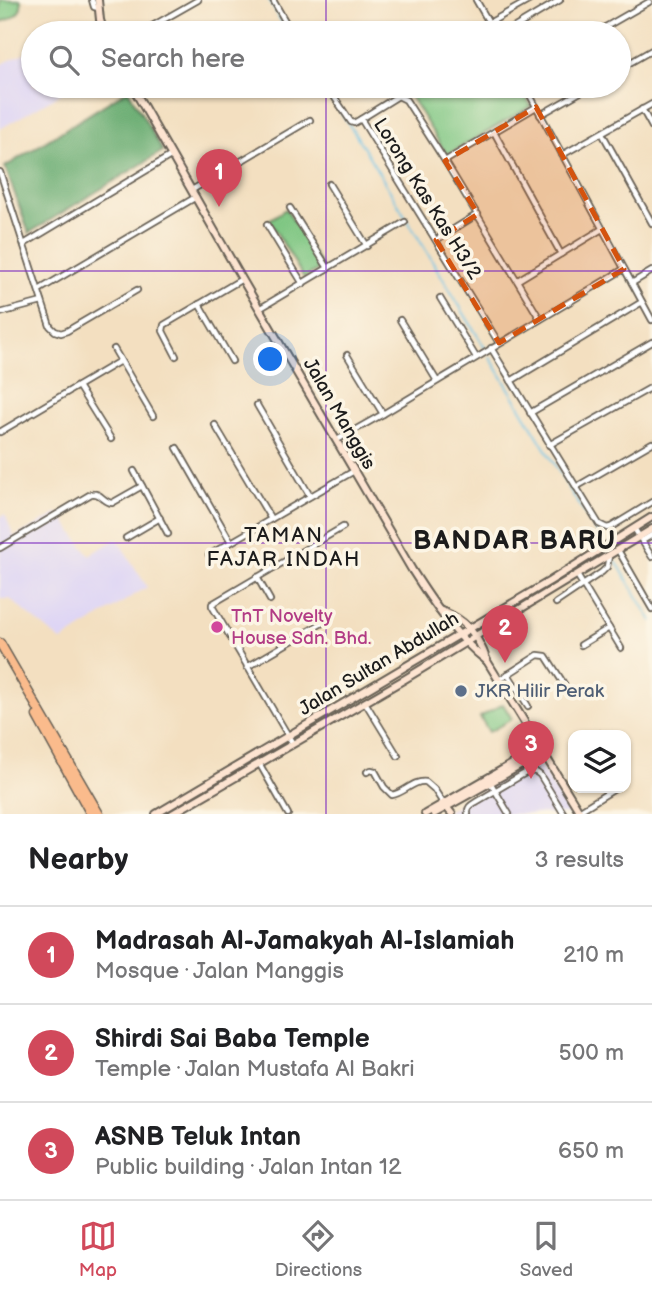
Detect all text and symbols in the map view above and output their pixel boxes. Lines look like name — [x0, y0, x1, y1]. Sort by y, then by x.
search box — [21, 21, 631, 98]
icon: search — [45, 41, 83, 79]
text: Search here — [101, 44, 245, 75]
street label: Lorong Kas Kas H3/2 — [368, 114, 486, 284]
pin: 1 — [196, 149, 242, 207]
your location — [253, 342, 287, 376]
street label: Jalan Manggis — [298, 354, 380, 474]
district label: TAMAN FAJAR INDAH — [207, 523, 361, 572]
district label: BANDAR BARU — [413, 526, 617, 557]
place label: TnT Novelty House Sdn. Bhd. — [231, 605, 372, 650]
pin: 2 — [482, 605, 528, 663]
street label: Jalan Sultan Abdullah — [295, 607, 463, 721]
marker: TnT Novelty House Sdn. Bhd. — [209, 619, 225, 635]
place label: JKR Hilir Perak — [475, 680, 605, 703]
marker: JKR Hilir Perak — [453, 683, 469, 699]
pin: 3 — [508, 721, 554, 779]
map controls — [568, 730, 631, 793]
button: layers — [568, 730, 631, 793]
text: Nearby — [28, 842, 128, 878]
text: 3 results — [535, 846, 624, 874]
text: Madrasah Al-Jamakyah Al-Islamiah — [95, 926, 514, 957]
text: 1 — [46, 941, 56, 969]
text: 210 m — [563, 941, 624, 969]
text: Mosque · Jalan Manggis — [95, 957, 344, 985]
text: Shirdi Sai Baba Temple — [95, 1024, 370, 1055]
text: 2 — [44, 1039, 58, 1067]
text: 500 m — [559, 1039, 624, 1067]
text: Temple · Jalan Mustafa Al Bakri — [95, 1055, 415, 1083]
text: ASNB Teluk Intan — [95, 1122, 301, 1153]
text: 3 — [44, 1137, 58, 1165]
text: 650 m — [558, 1137, 624, 1165]
text: Public building · Jalan Intan 12 — [95, 1153, 402, 1181]
tab: Map — [79, 1217, 117, 1282]
tab: Directions — [275, 1217, 362, 1282]
tab: Saved — [520, 1217, 573, 1282]

